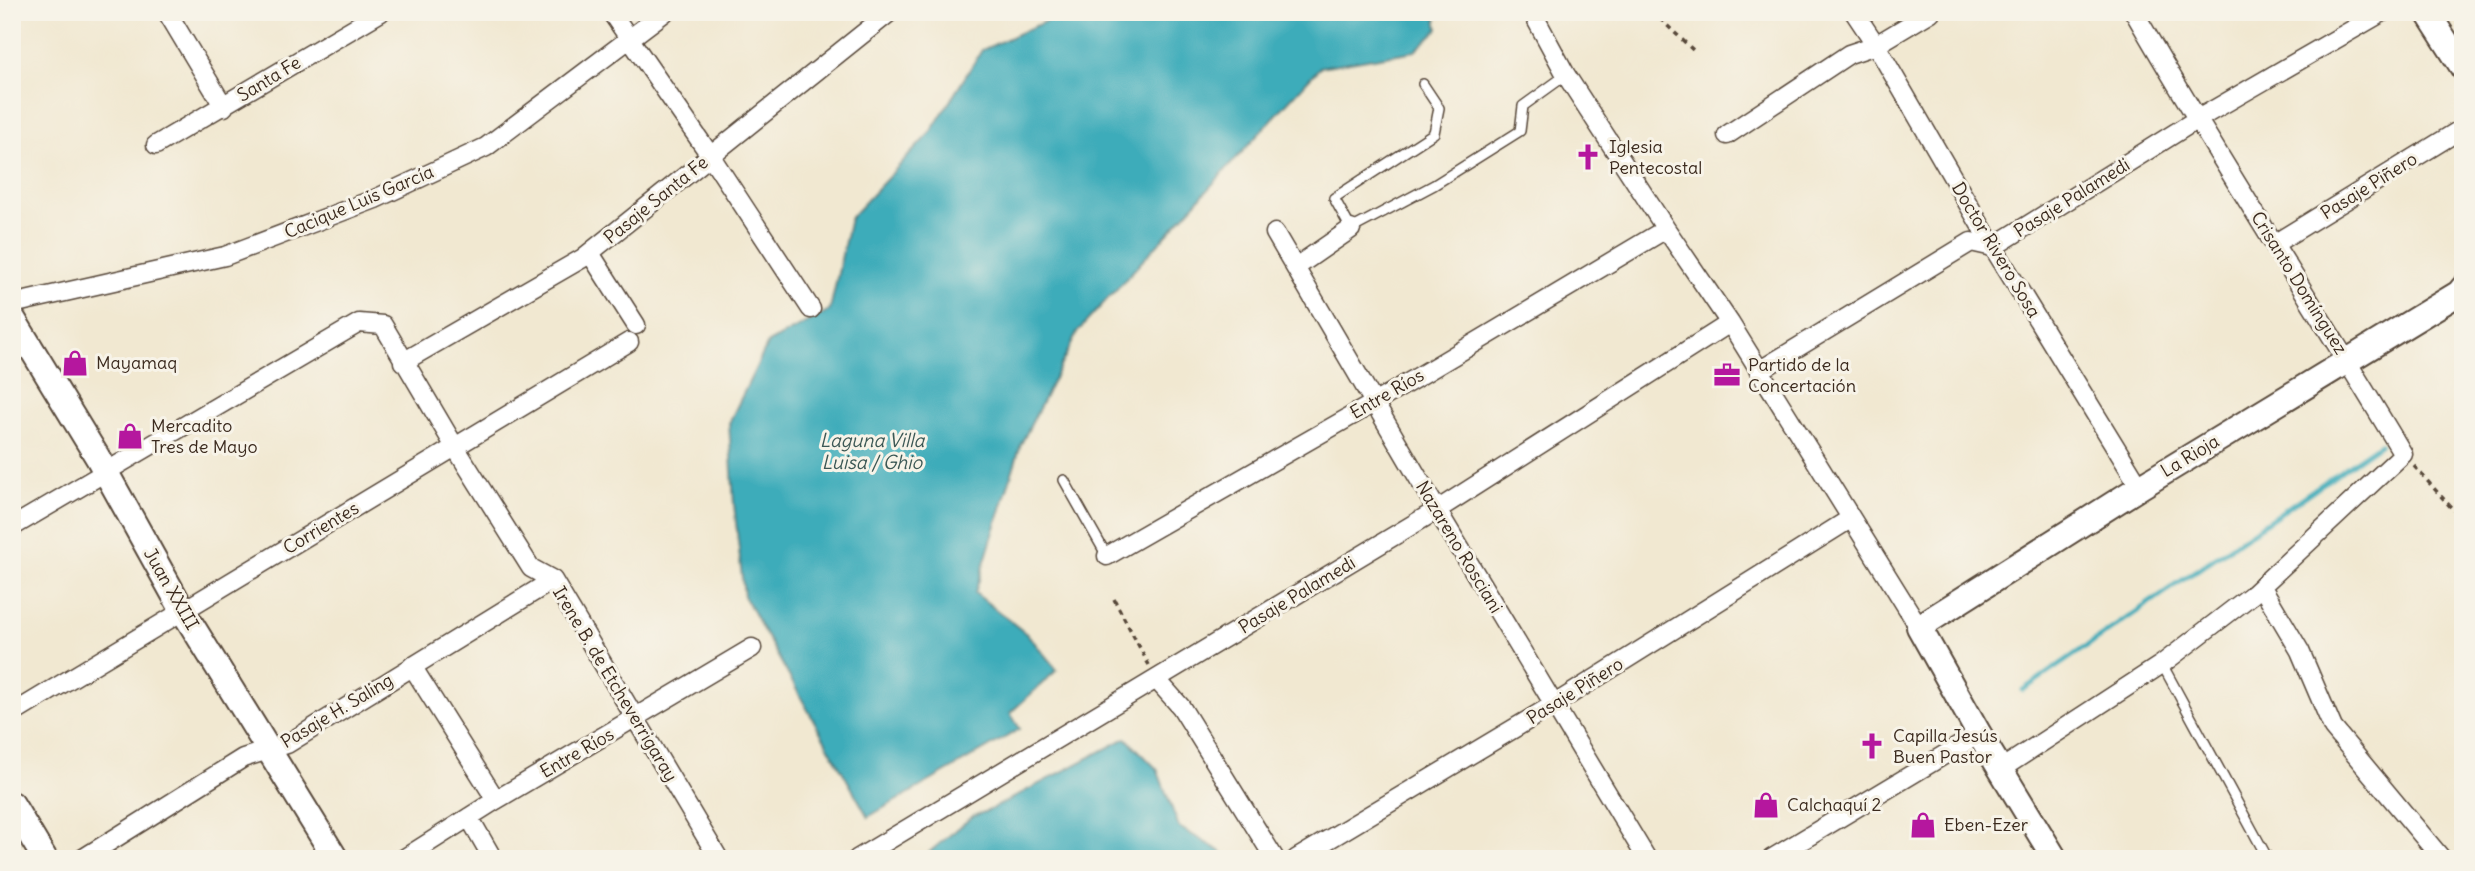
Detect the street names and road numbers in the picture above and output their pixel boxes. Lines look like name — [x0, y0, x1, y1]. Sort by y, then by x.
street label: Santa Fe — [233, 51, 305, 106]
street label: Pasaje Piñero — [2316, 147, 2421, 224]
street label: Pasaje Santa Fe — [599, 151, 712, 249]
street label: Pasaje Palamedi — [2010, 153, 2134, 242]
street label: Cacique Luis García — [281, 160, 437, 243]
street label: Doctor Rivero Sosa — [1947, 178, 2046, 322]
street label: Crisanto Domínguez — [2246, 207, 2353, 359]
street label: Entre Ríos — [1346, 363, 1428, 424]
street label: La Rioja — [2156, 429, 2223, 482]
street label: Nazareno Rosciani — [1411, 476, 1508, 617]
street label: Corrientes — [279, 496, 363, 559]
street label: Juan XXIII — [139, 544, 204, 634]
street label: Pasaje Palamedi — [1234, 551, 1359, 638]
street label: Irene B. de Etcheverrigaray — [548, 582, 683, 786]
street label: Pasaje Piñero — [1522, 652, 1627, 729]
street label: Pasaje H. Saling — [276, 668, 397, 753]
street label: Entre Ríos — [536, 722, 618, 783]

